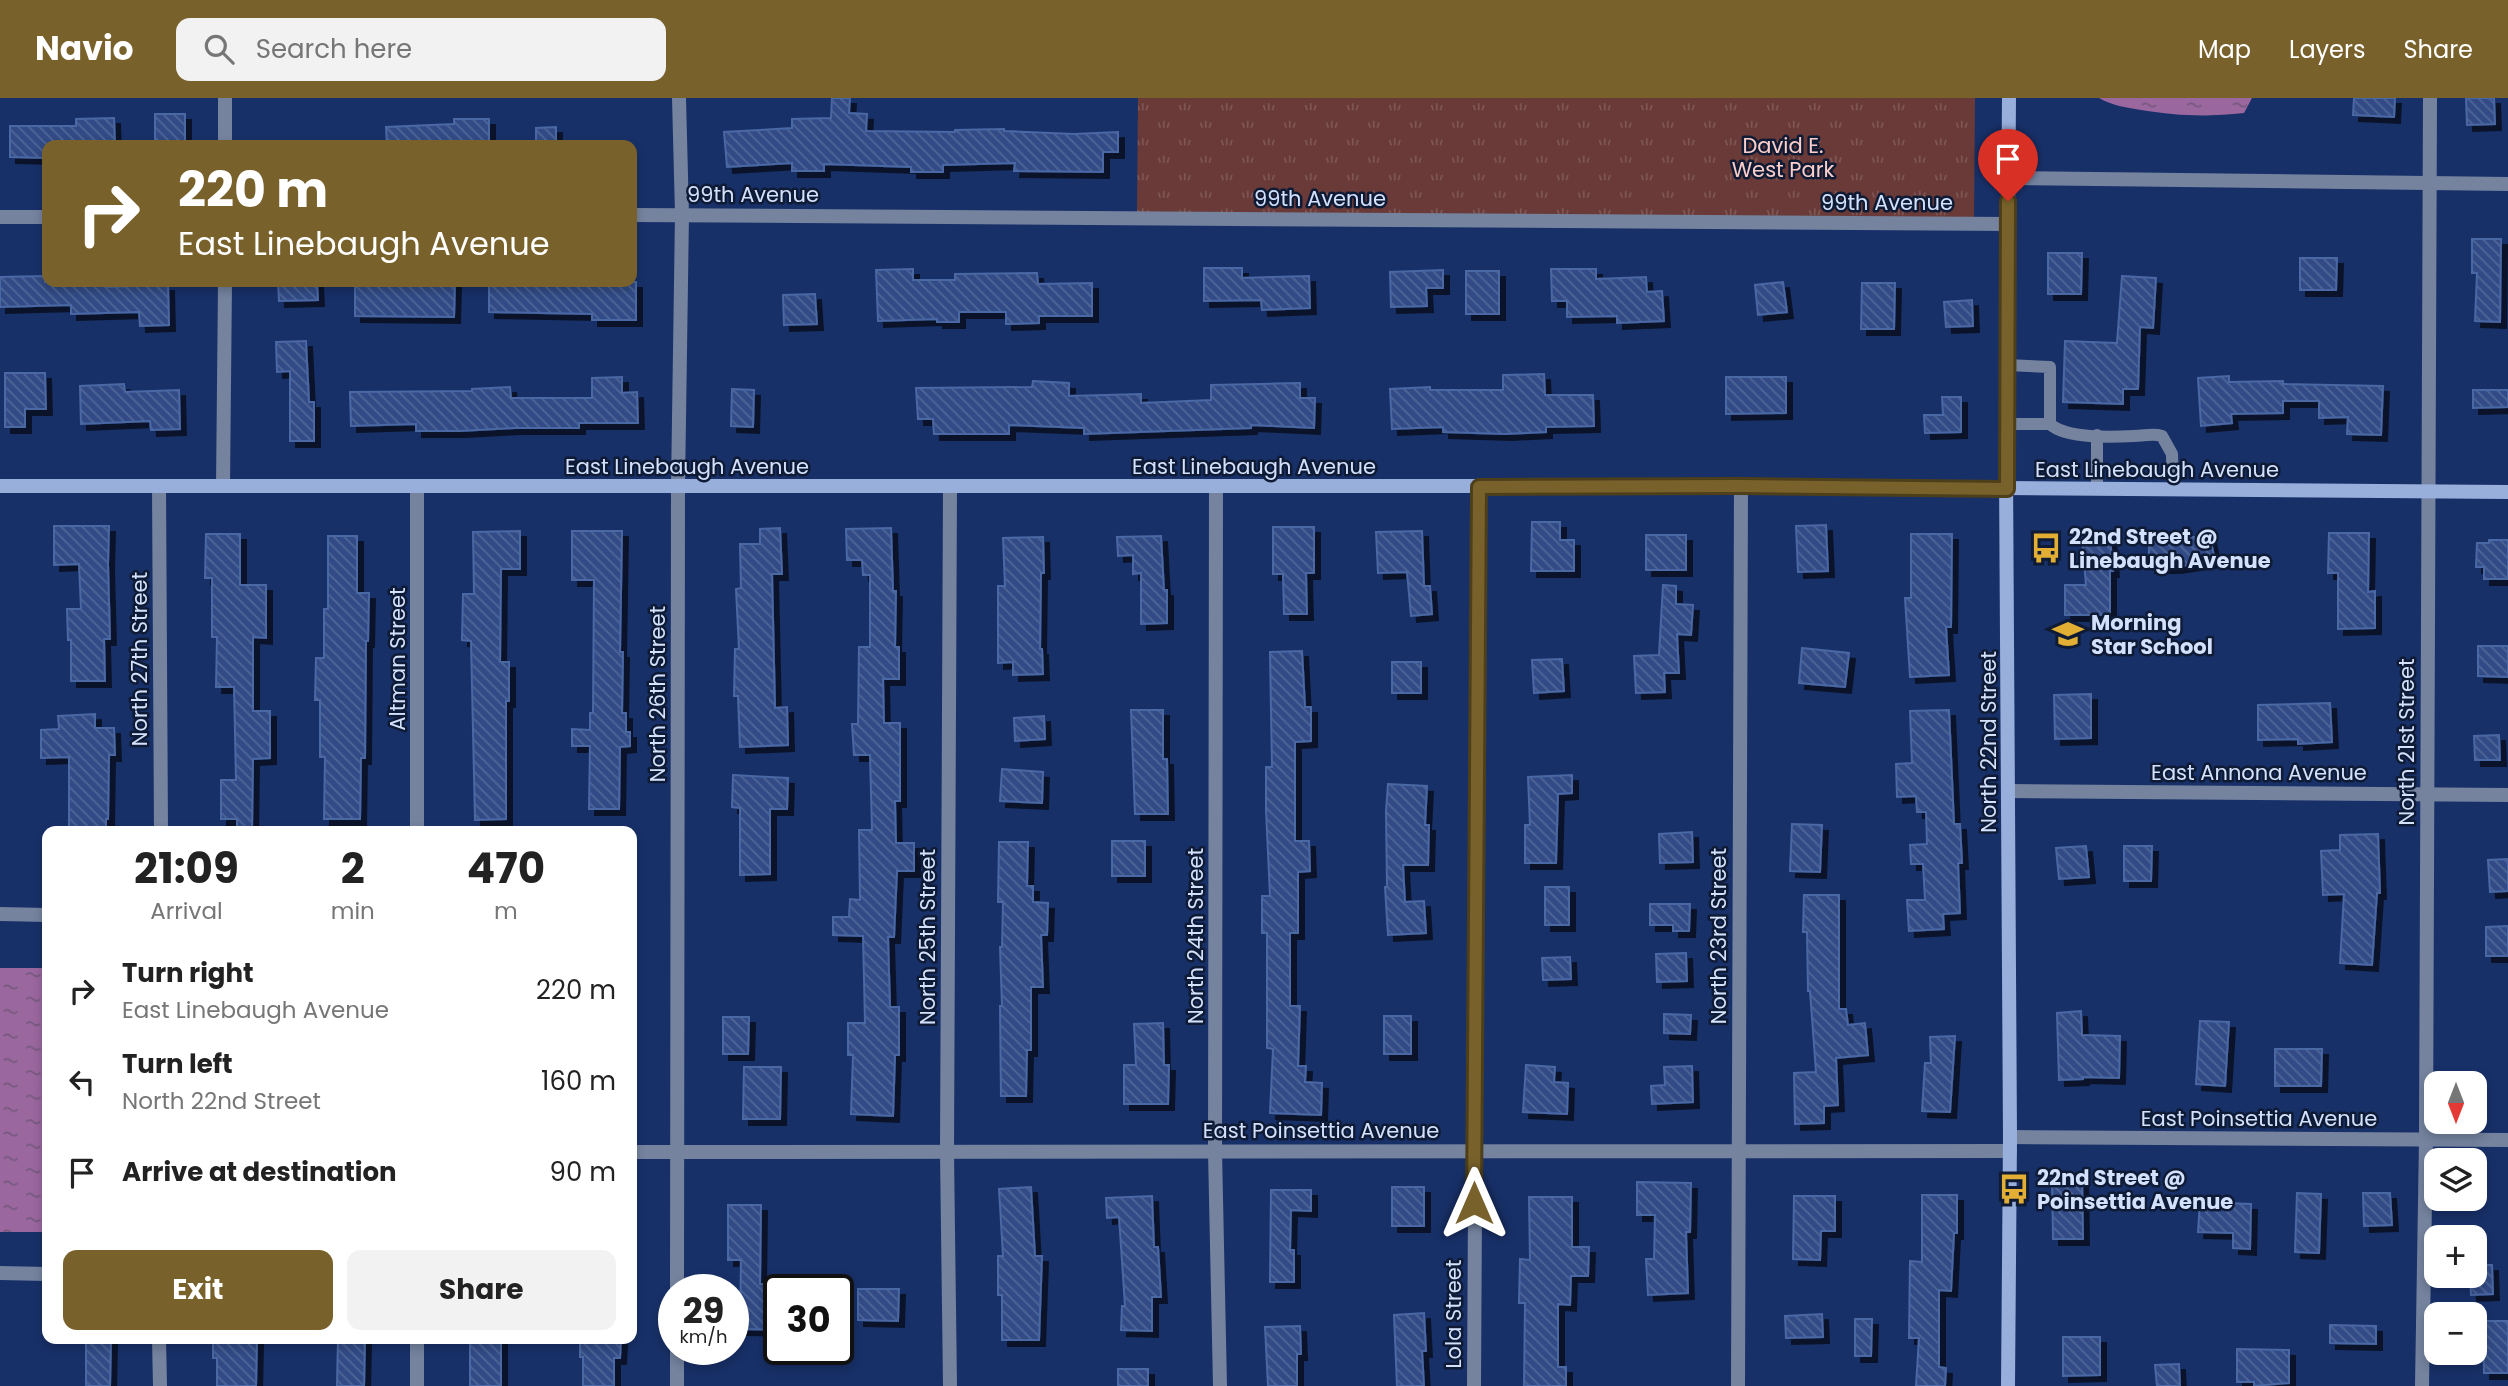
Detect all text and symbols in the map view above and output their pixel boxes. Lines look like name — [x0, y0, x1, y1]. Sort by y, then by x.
search box — [176, 18, 666, 81]
text: Navio — [35, 25, 134, 72]
icon: search — [200, 30, 238, 68]
text: Search here — [256, 31, 412, 67]
text: Map — [2198, 33, 2251, 66]
text: Layers — [2289, 33, 2365, 66]
text: Share — [2403, 33, 2473, 66]
pin — [1978, 129, 2038, 201]
park label: David E. West Park — [1732, 131, 1835, 184]
icon: arrive — [1989, 140, 2027, 178]
text: 220 m — [178, 156, 328, 224]
icon: right — [63, 168, 154, 259]
street label: 99th Avenue — [687, 180, 819, 209]
street label: 99th Avenue — [1254, 184, 1386, 213]
street label: 99th Avenue — [1821, 188, 1953, 217]
text: East Linebaugh Avenue — [178, 221, 550, 266]
street label: East Linebaugh Avenue — [565, 452, 809, 481]
street label: East Linebaugh Avenue — [1132, 452, 1376, 481]
street label: East Linebaugh Avenue — [2035, 455, 2279, 484]
place label: 22nd Street @ Linebaugh Avenue — [2069, 522, 2271, 575]
bus stop icon: 22nd Street @ Linebaugh Avenue — [2029, 531, 2063, 565]
street label: North 27th Street — [125, 572, 154, 746]
street label: Altman Street — [383, 587, 412, 731]
street label: North 26th Street — [643, 606, 672, 782]
place label: Morning Star School — [2091, 608, 2213, 661]
school or university icon: Morning Star School — [2051, 617, 2085, 651]
street label: North 22nd Street — [1974, 651, 2003, 833]
street label: North 21st Street — [2392, 658, 2421, 826]
street label: East Annona Avenue — [2151, 758, 2367, 787]
text: 21:09 — [134, 839, 239, 898]
text: 2 — [341, 839, 365, 898]
text: 470 — [467, 839, 545, 898]
street label: North 24th Street — [1181, 848, 1210, 1024]
street label: North 23rd Street — [1704, 848, 1733, 1024]
street label: North 25th Street — [913, 849, 942, 1025]
text: Arrival — [150, 895, 223, 927]
text: min — [331, 895, 375, 927]
text: m — [494, 895, 518, 927]
text: Turn right — [122, 955, 254, 991]
icon: right — [63, 972, 101, 1010]
text: 220 m — [536, 972, 616, 1008]
text: East Linebaugh Avenue — [122, 994, 389, 1026]
text: Turn left — [122, 1046, 233, 1082]
icon: left — [63, 1063, 101, 1101]
text: 160 m — [541, 1063, 616, 1099]
north arrow — [2424, 1071, 2487, 1134]
map controls — [2424, 1071, 2487, 1365]
text: North 22nd Street — [122, 1085, 321, 1117]
street label: East Poinsettia Avenue — [2141, 1104, 2377, 1133]
street label: East Poinsettia Avenue — [1203, 1116, 1439, 1145]
button: layers — [2424, 1148, 2487, 1211]
icon: arrive — [63, 1154, 101, 1192]
text: Arrive at destination — [122, 1154, 397, 1190]
text: 90 m — [550, 1154, 616, 1190]
place label: 22nd Street @ Poinsettia Avenue — [2037, 1163, 2233, 1216]
position arrow — [1437, 1166, 1511, 1240]
bus stop icon: 22nd Street @ Poinsettia Avenue — [1997, 1172, 2031, 1206]
button: + — [2424, 1225, 2487, 1288]
button: Exit — [63, 1250, 333, 1330]
button: Share — [347, 1250, 616, 1330]
street label: Lola Street — [1439, 1260, 1468, 1368]
speed limit sign: 30 — [763, 1274, 854, 1365]
text: 29 — [683, 1286, 724, 1335]
button: − — [2424, 1302, 2487, 1365]
text: km/h — [680, 1324, 727, 1349]

